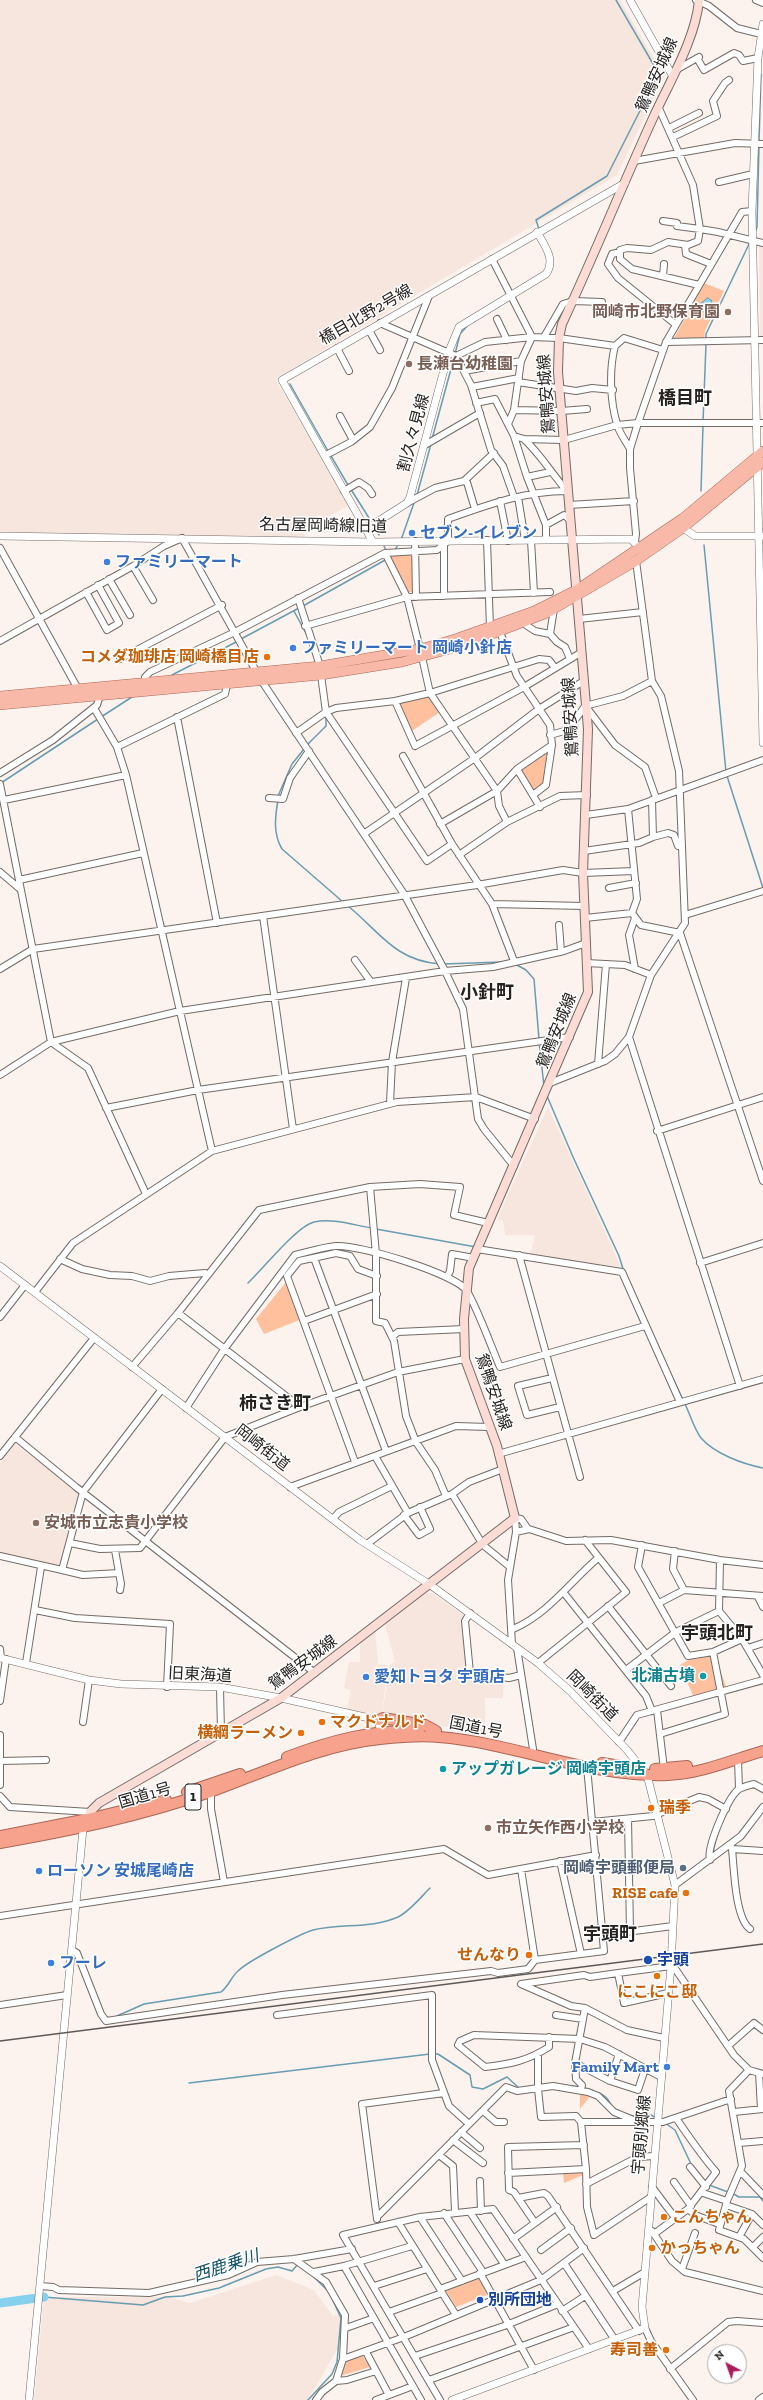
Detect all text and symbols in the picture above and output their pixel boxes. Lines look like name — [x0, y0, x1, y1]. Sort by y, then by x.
street label: 鴛鴨安城線 — [632, 35, 682, 115]
street label: 橋目北野2号線 — [316, 281, 416, 349]
place label: 岡崎市北野保育園 — [592, 302, 720, 322]
marker: 岡崎市北野保育園 — [723, 307, 733, 317]
street label: 鴛鴨安城線 — [535, 353, 559, 435]
place label: 長瀬台幼稚園 — [417, 354, 513, 374]
marker: 長瀬台幼稚園 — [404, 359, 414, 369]
district label: 橋目町 — [658, 388, 712, 410]
street label: 割久々見線 — [394, 392, 434, 474]
street label: 名古屋岡崎線旧道 — [259, 515, 387, 537]
place label: セブン-イレブン — [420, 523, 537, 543]
marker: セブン-イレブン — [407, 528, 417, 538]
place label: ファミリーマート — [115, 552, 243, 572]
marker: ファミリーマート — [102, 557, 112, 567]
place label: ファミリーマート 岡崎小針店 — [301, 638, 512, 658]
marker: ファミリーマート 岡崎小針店 — [288, 643, 298, 653]
place label: コメダ珈琲店 岡崎橋目店 — [80, 647, 259, 667]
marker: コメダ珈琲店 岡崎橋目店 — [262, 652, 272, 662]
street label: 鴛鴨安城線 — [559, 677, 583, 757]
district label: 小針町 — [460, 982, 514, 1004]
street label: 鴛鴨安城線 — [533, 990, 581, 1072]
street label: 鴛鴨安城線 — [471, 1351, 515, 1433]
district label: 柿さき町 — [239, 1393, 311, 1415]
street label: 岡崎街道 — [231, 1421, 293, 1475]
place label: 安城市立志貴小学校 — [44, 1513, 188, 1533]
marker: 安城市立志貴小学校 — [31, 1518, 41, 1528]
district label: 宇頭北町 — [681, 1623, 753, 1645]
street label: 鴛鴨安城線 — [265, 1632, 341, 1694]
street label: 旧東海道 — [168, 1664, 232, 1686]
place label: 北浦古墳 — [631, 1666, 695, 1686]
place label: 愛知トヨタ 宇頭店 — [374, 1667, 505, 1687]
street label: 岡崎街道 — [563, 1667, 621, 1725]
marker: 北浦古墳 — [698, 1671, 708, 1681]
marker: 愛知トヨタ 宇頭店 — [361, 1672, 371, 1682]
place label: マクドナルド — [330, 1712, 426, 1732]
street label: 国道1号 — [448, 1713, 504, 1743]
marker: マクドナルド — [317, 1717, 327, 1727]
place label: 横綱ラーメン — [197, 1723, 293, 1743]
marker: 横綱ラーメン — [296, 1728, 306, 1738]
place label: アップガレージ 岡崎宇頭店 — [451, 1759, 646, 1779]
marker: アップガレージ 岡崎宇頭店 — [438, 1764, 448, 1774]
street label: 国道1号 — [116, 1779, 174, 1813]
road number: 1 — [185, 1784, 201, 1810]
place label: 瑞季 — [659, 1798, 691, 1818]
marker: 瑞季 — [646, 1803, 656, 1813]
place label: 市立矢作西小学校 — [496, 1818, 624, 1838]
marker: 市立矢作西小学校 — [483, 1823, 493, 1833]
place label: 岡崎宇頭郵便局 — [563, 1858, 675, 1878]
place label: ローソン 安城尾崎店 — [47, 1861, 194, 1881]
marker: 岡崎宇頭郵便局 — [678, 1863, 688, 1873]
marker: ローソン 安城尾崎店 — [34, 1866, 44, 1876]
place label: RISE cafe — [612, 1883, 678, 1903]
marker: RISE cafe — [681, 1888, 691, 1898]
district label: 宇頭町 — [583, 1924, 637, 1946]
place label: せんなり — [457, 1945, 521, 1965]
marker: せんなり — [524, 1950, 534, 1960]
place label: 宇頭 — [657, 1950, 689, 1970]
place label: フーレ — [59, 1953, 107, 1973]
marker: 宇頭 — [642, 1954, 654, 1966]
marker: フーレ — [46, 1958, 56, 1968]
marker: にこにこ邸 — [652, 1971, 662, 1981]
place label: にこにこ邸 — [617, 1982, 697, 2002]
place label: Family Mart — [572, 2057, 659, 2077]
marker: Family Mart — [662, 2062, 672, 2072]
street label: 宇頭別郷線 — [629, 2094, 655, 2176]
place label: こんちゃん — [672, 2207, 752, 2227]
marker: こんちゃん — [659, 2212, 669, 2222]
place label: かっちゃん — [660, 2238, 740, 2258]
marker: かっちゃん — [647, 2243, 657, 2253]
water label: 西鹿乗川 — [191, 2246, 261, 2286]
place label: 別所団地 — [488, 2290, 552, 2310]
marker: 別所団地 — [475, 2295, 485, 2305]
place label: 寿司善 — [610, 2340, 658, 2360]
north arrow — [707, 2344, 747, 2384]
marker: 寿司善 — [661, 2345, 671, 2355]
text: N — [712, 2348, 727, 2363]

